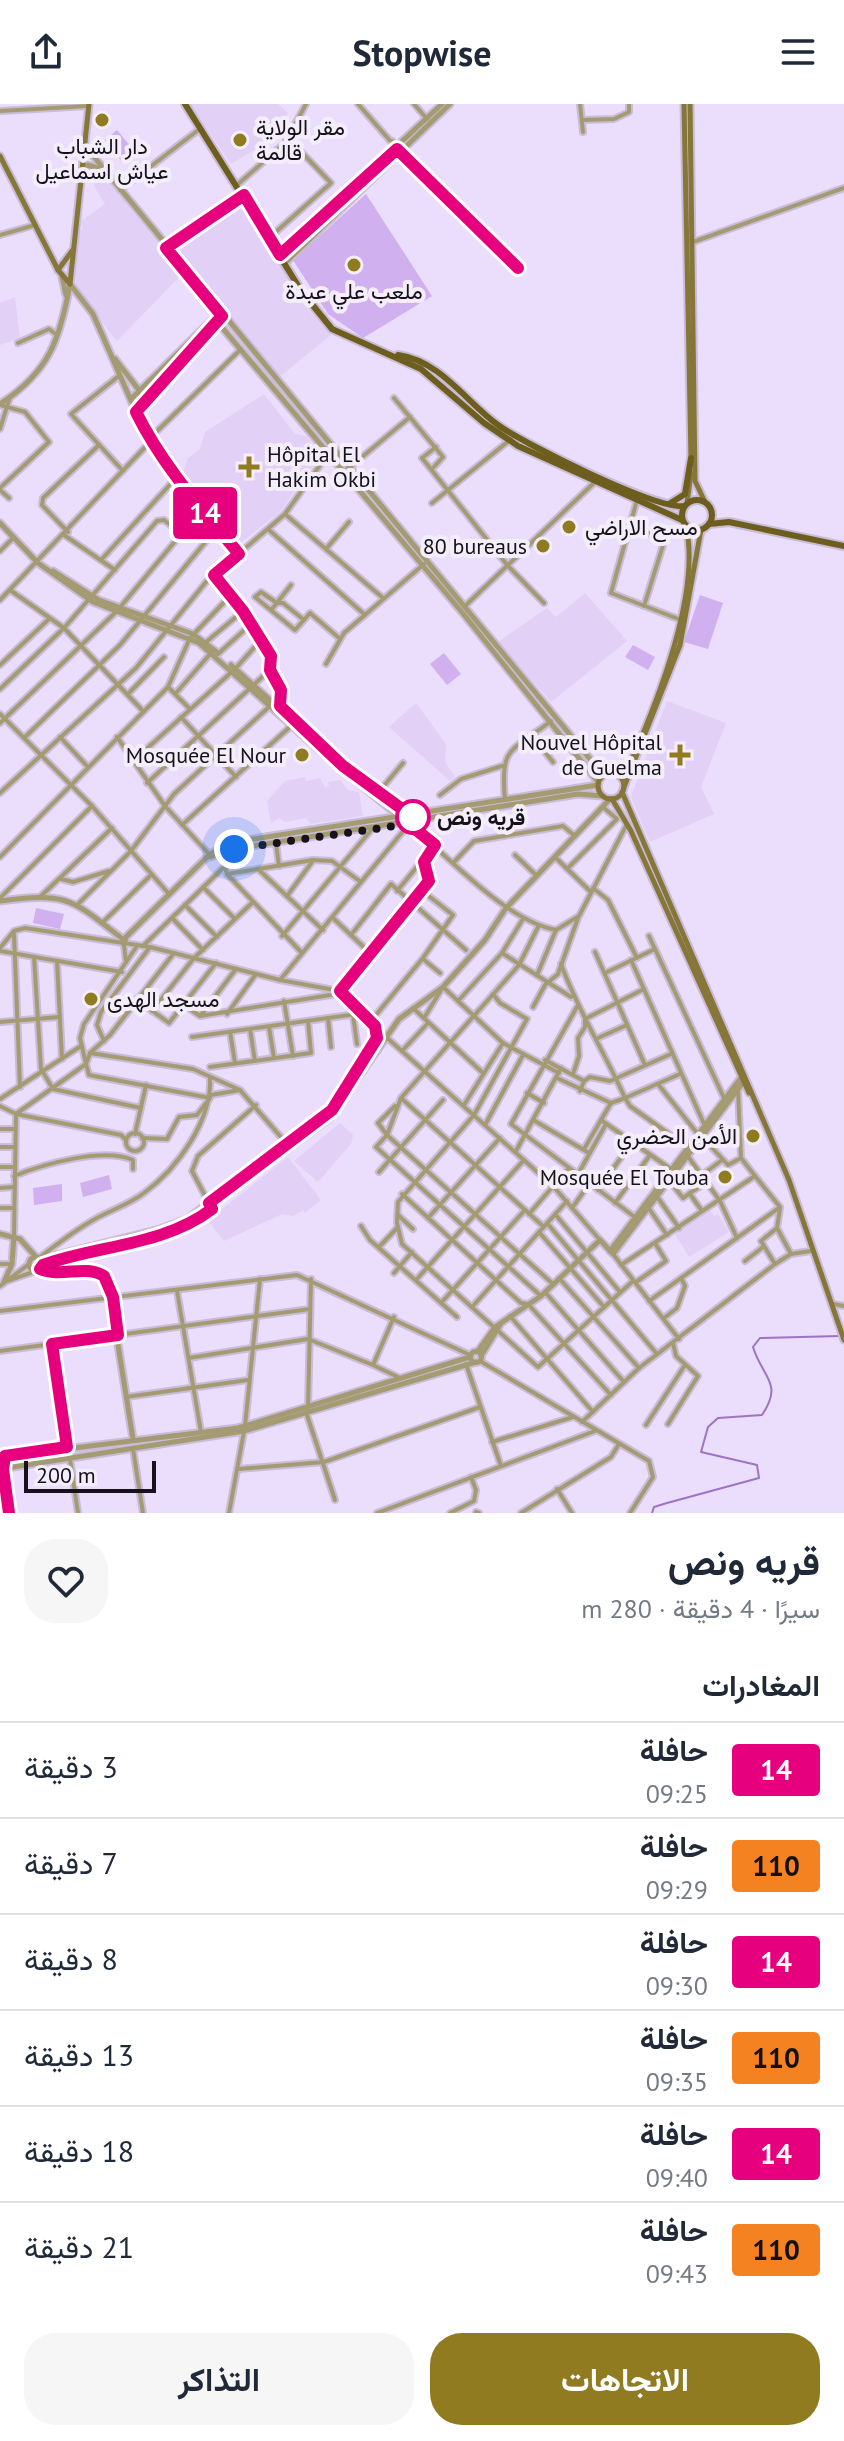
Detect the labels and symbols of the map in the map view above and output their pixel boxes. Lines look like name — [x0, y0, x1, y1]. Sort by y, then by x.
marker: دار الشباب عياش اسماعيل — [93, 111, 111, 129]
place label: مقر الولاية قالمة — [256, 113, 345, 166]
marker: مقر الولاية قالمة — [231, 131, 249, 149]
place label: دار الشباب عياش اسماعيل — [36, 132, 168, 185]
marker: ملعب علي عبدة — [345, 256, 363, 274]
place label: ملعب علي عبدة — [285, 277, 423, 310]
place label: Hôpital El Hakim Okbi — [267, 440, 376, 493]
marker: Hôpital El Hakim Okbi — [238, 456, 260, 478]
line badge: 14 — [169, 487, 241, 539]
place label: مسح الاراضي — [585, 513, 698, 546]
marker: مسح الاراضي — [560, 518, 578, 536]
place label: 80 bureaus — [423, 532, 527, 560]
marker: 80 bureaus — [534, 537, 552, 555]
place label: Nouvel Hôpital de Guelma — [521, 728, 663, 781]
place label: Mosquée El Nour — [126, 741, 287, 769]
marker: Nouvel Hôpital de Guelma — [669, 744, 691, 766]
marker: Mosquée El Nour — [293, 746, 311, 764]
marker: قريه ونص — [396, 800, 430, 834]
place label: قريه ونص — [437, 803, 525, 831]
your location — [214, 829, 254, 869]
place label: مسجد الهدى — [107, 985, 220, 1013]
marker: مسجد الهدى — [82, 990, 100, 1008]
place label: الأمن الحضري — [617, 1122, 737, 1155]
marker: الأمن الحضري — [744, 1127, 762, 1145]
place label: Mosquée El Touba — [540, 1163, 709, 1191]
marker: Mosquée El Touba — [716, 1168, 734, 1186]
scale bar — [24, 1457, 156, 1493]

